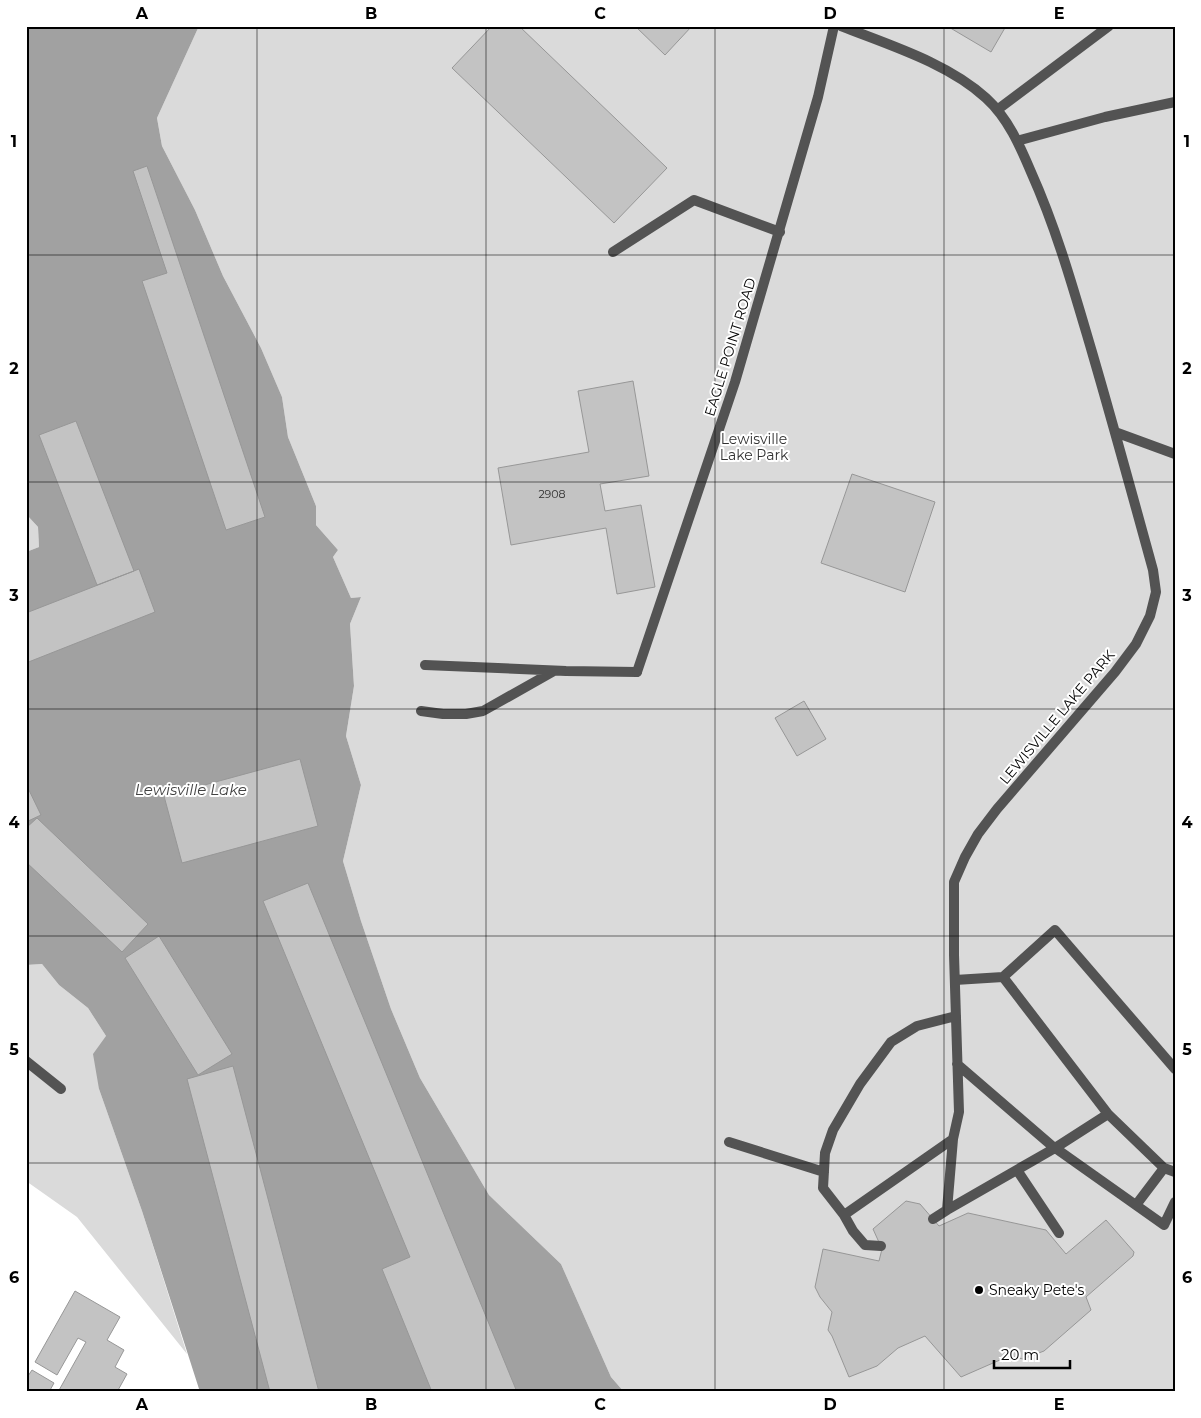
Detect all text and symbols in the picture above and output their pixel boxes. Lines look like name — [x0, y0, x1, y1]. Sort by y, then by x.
text: A — [135, 4, 149, 23]
text: B — [365, 4, 377, 23]
text: C — [594, 4, 606, 23]
text: D — [823, 4, 837, 23]
text: E — [1054, 4, 1064, 23]
text: 1 — [11, 132, 17, 151]
text: 1 — [1184, 132, 1190, 151]
street label: EAGLE POINT ROAD — [700, 276, 760, 418]
text: 2 — [9, 359, 19, 378]
text: 2 — [1182, 359, 1192, 378]
park label: Lewisville Lake Park — [720, 430, 789, 464]
house number: 2908 — [538, 487, 566, 501]
text: 3 — [8, 586, 19, 605]
text: 3 — [1181, 586, 1192, 605]
street label: LEWISVILLE LAKE PARK — [996, 646, 1118, 788]
water label: Lewisville Lake — [135, 780, 247, 799]
text: 4 — [8, 813, 20, 832]
text: 4 — [1181, 813, 1193, 832]
text: 5 — [9, 1040, 19, 1059]
text: 5 — [1182, 1040, 1192, 1059]
text: 6 — [9, 1268, 19, 1287]
text: 6 — [1182, 1268, 1192, 1287]
place label: Sneaky Pete's — [989, 1281, 1085, 1299]
marker: Sneaky Pete's — [973, 1284, 985, 1296]
scale bar — [994, 1338, 1070, 1370]
text: 20 m — [1001, 1345, 1039, 1364]
text: A — [135, 1395, 149, 1414]
text: B — [365, 1395, 377, 1414]
text: C — [594, 1395, 606, 1414]
text: D — [823, 1395, 837, 1414]
text: E — [1054, 1395, 1064, 1414]

